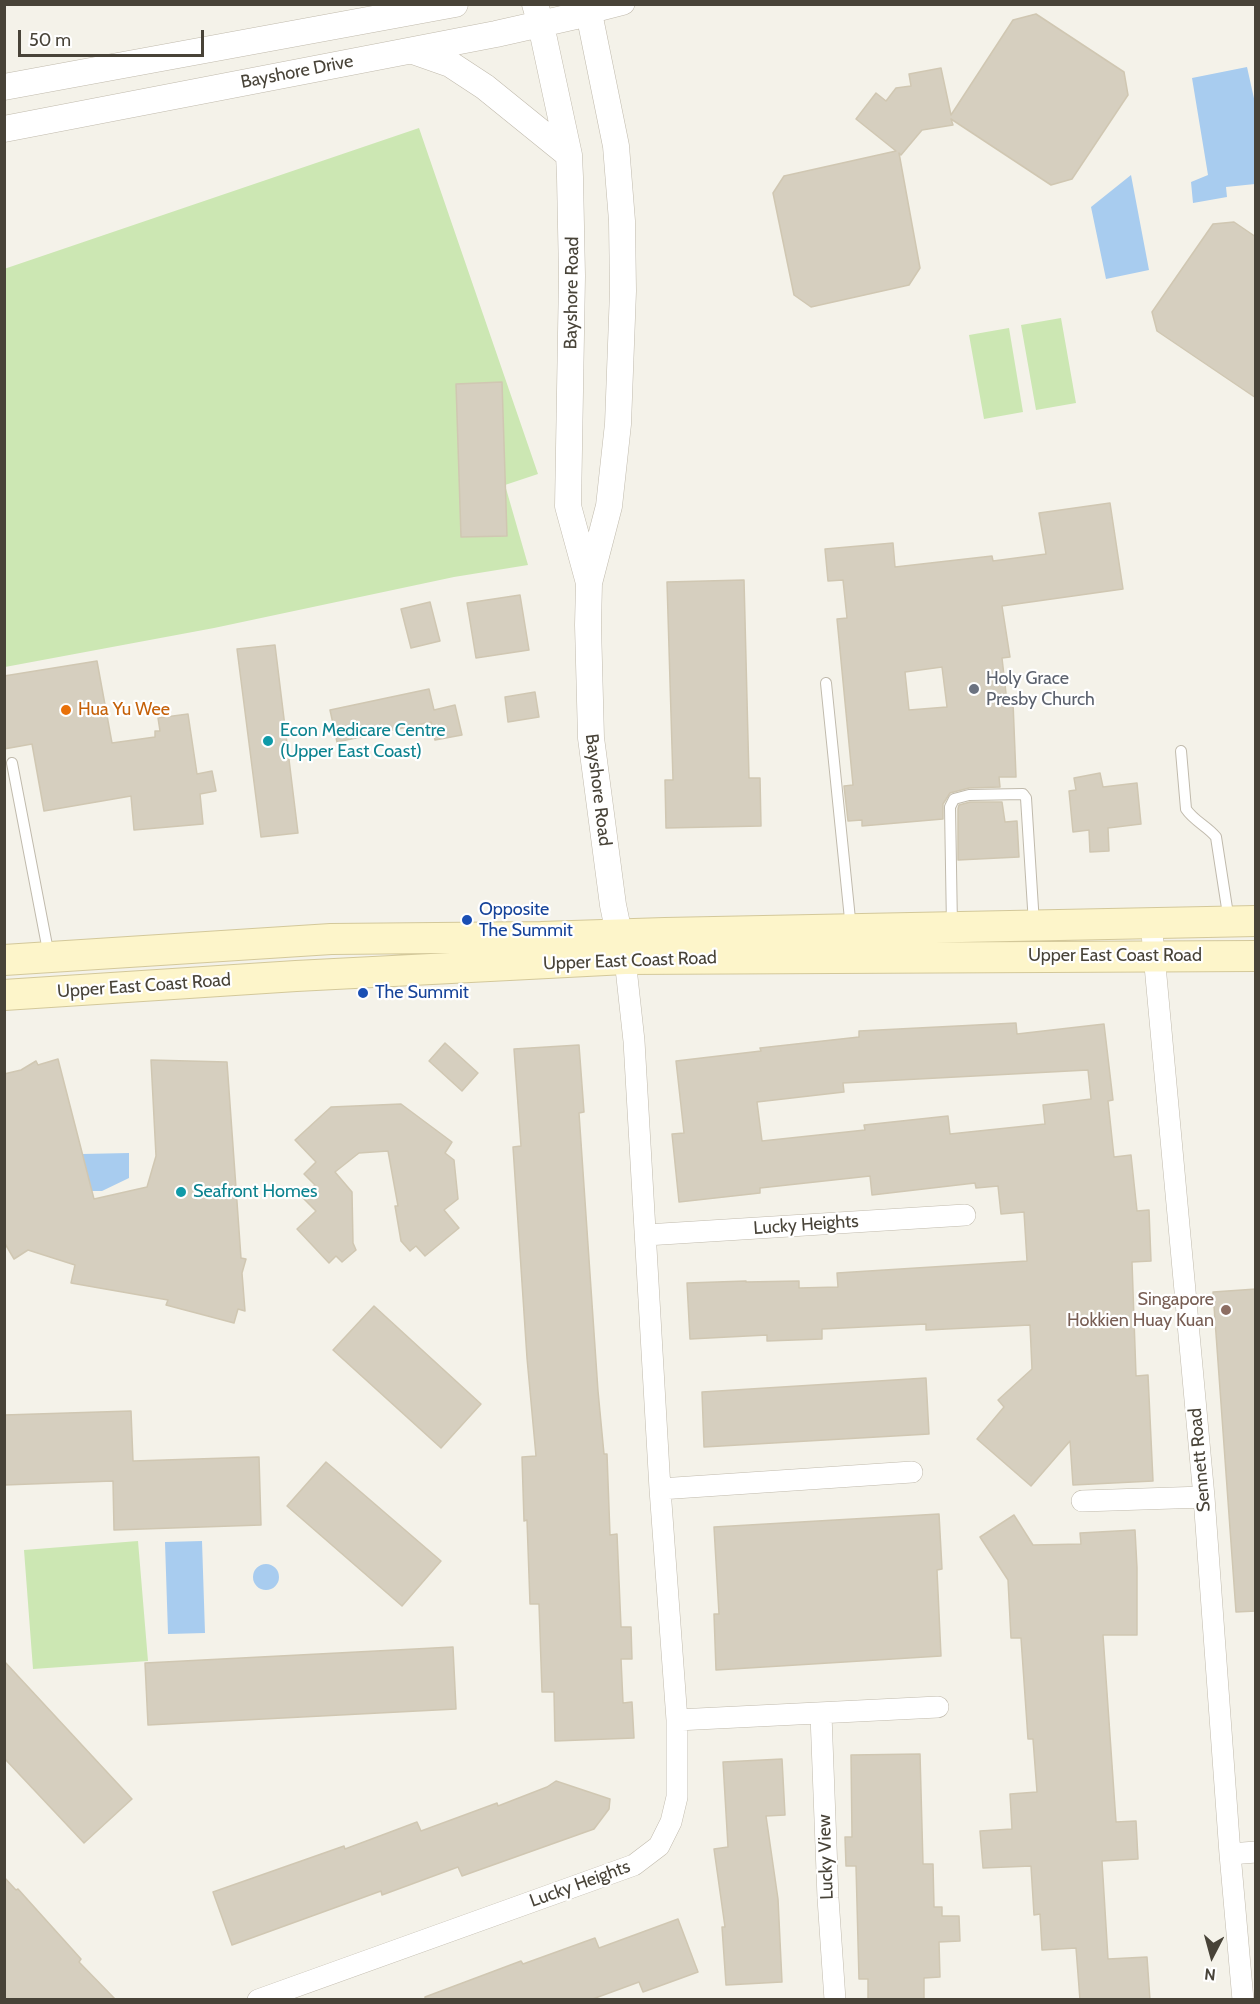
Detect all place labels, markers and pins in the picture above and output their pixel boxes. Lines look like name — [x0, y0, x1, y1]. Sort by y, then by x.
place label: Holy Grace Presby Church — [986, 668, 1095, 710]
marker: Holy Grace Presby Church — [967, 682, 981, 696]
place label: Hua Yu Wee — [78, 699, 170, 721]
marker: Hua Yu Wee — [59, 703, 73, 717]
place label: Econ Medicare Centre (Upper East Coast) — [280, 720, 445, 762]
marker: Econ Medicare Centre (Upper East Coast) — [261, 734, 275, 748]
place label: Opposite The Summit — [479, 899, 573, 942]
marker: Opposite The Summit — [460, 913, 474, 927]
place label: The Summit — [375, 982, 469, 1004]
marker: The Summit — [356, 986, 370, 1000]
place label: Seafront Homes — [193, 1181, 317, 1203]
marker: Seafront Homes — [174, 1185, 188, 1199]
place label: Singapore Hokkien Huay Kuan — [1067, 1289, 1214, 1332]
marker: Singapore Hokkien Huay Kuan — [1219, 1303, 1233, 1317]

